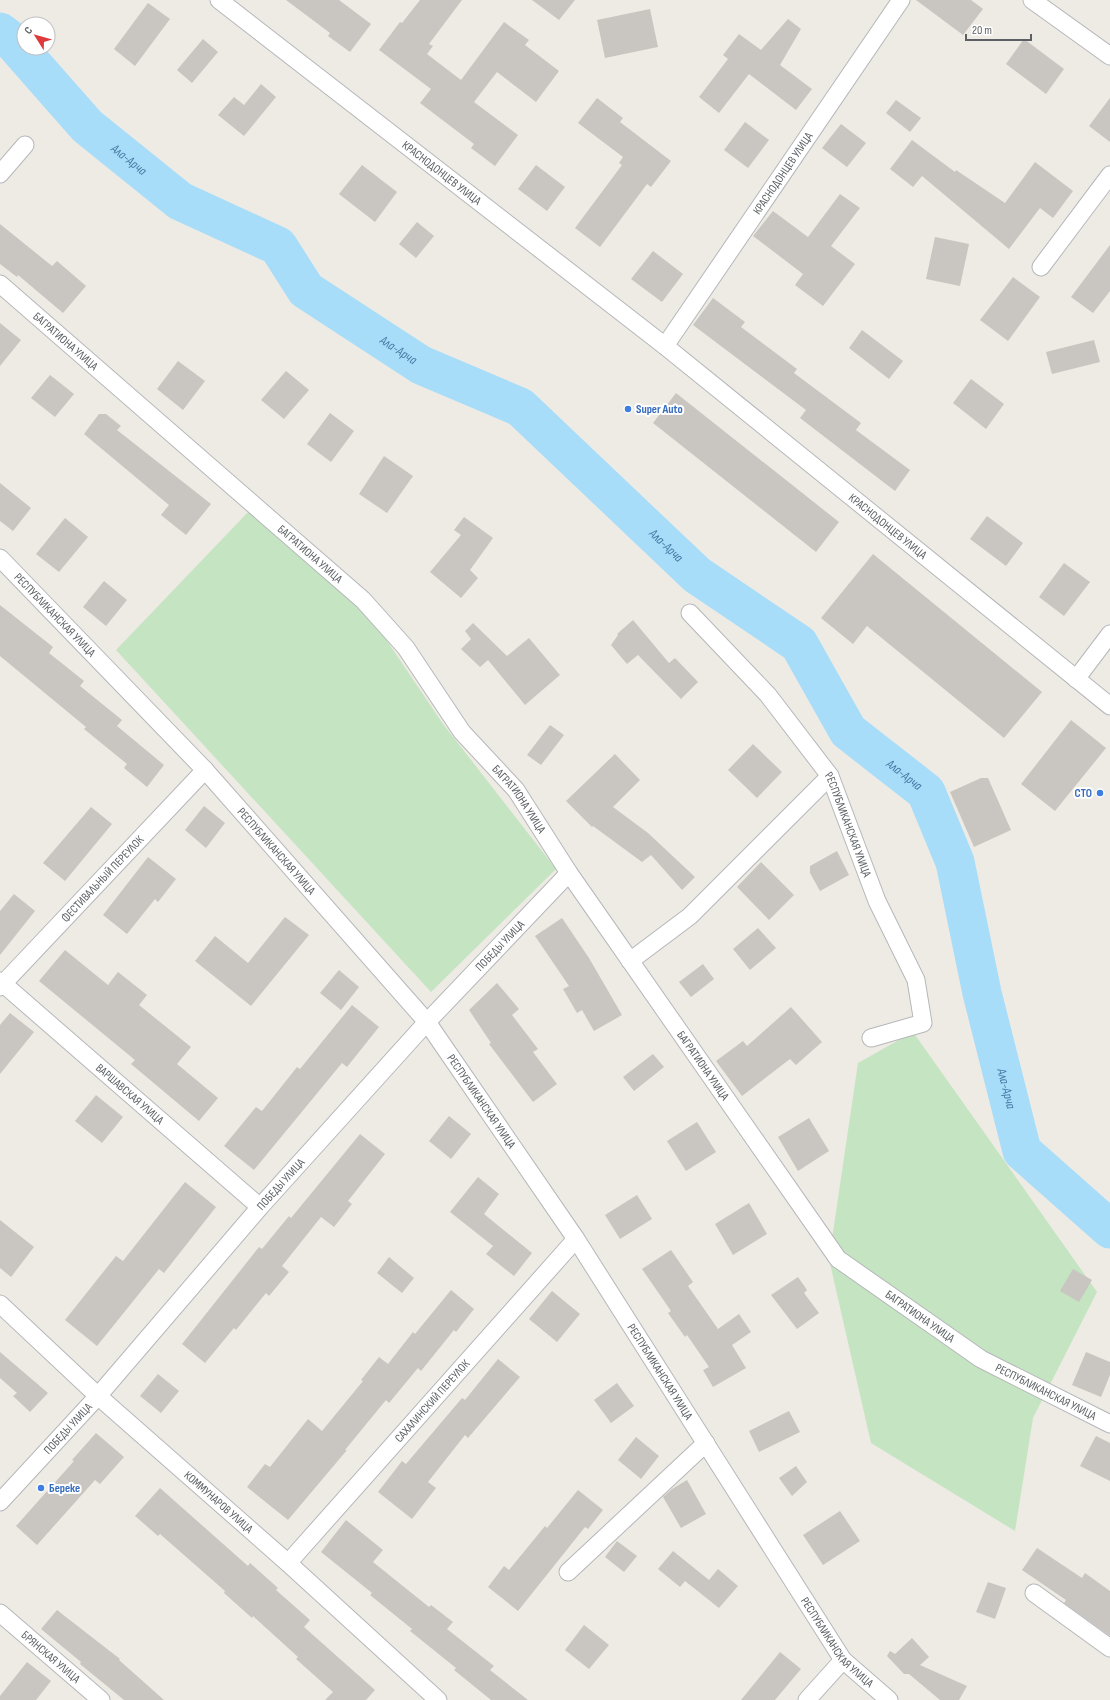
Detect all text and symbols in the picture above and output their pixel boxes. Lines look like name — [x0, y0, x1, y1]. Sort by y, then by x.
north arrow — [16, 16, 56, 56]
scale bar — [966, 16, 1031, 42]
text: 20 m — [972, 23, 992, 38]
text: С — [22, 24, 36, 36]
street label: КРАСНОДОНЦЕВ УЛИЦА — [749, 129, 817, 217]
street label: КРАСНОДОНЦЕВ УЛИЦА — [399, 137, 485, 209]
water label: Ала-Арча — [107, 140, 150, 179]
street label: БАГРАТИОНА УЛИЦА — [30, 309, 102, 374]
water label: Ала-Арча — [376, 332, 420, 369]
place label: Super Auto — [636, 402, 683, 417]
marker: Super Auto — [623, 404, 633, 414]
street label: КРАСНОДОНЦЕВ УЛИЦА — [846, 490, 931, 563]
street label: БАГРАТИОНА УЛИЦА — [274, 522, 346, 587]
water label: Ала-Арча — [645, 525, 687, 566]
street label: РЕСПУБЛИКАНСКАЯ УЛИЦА — [11, 570, 99, 661]
water label: Ала-Арча — [882, 755, 926, 794]
street label: БАГРАТИОНА УЛИЦА — [489, 762, 550, 837]
street label: РЕСПУБЛИКАНСКАЯ УЛИЦА — [822, 769, 875, 880]
place label: СТО — [1075, 786, 1092, 801]
marker: СТО — [1095, 788, 1105, 798]
street label: РЕСПУБЛИКАНСКАЯ УЛИЦА — [234, 805, 319, 898]
street label: ФЕСТИВАЛЬНЫЙ ПЕРЕУЛОК — [58, 832, 147, 925]
street label: ПОБЕДЫ УЛИЦА — [472, 916, 528, 974]
street label: БАГРАТИОНА УЛИЦА — [674, 1028, 733, 1104]
street label: РЕСПУБЛИКАНСКАЯ УЛИЦА — [444, 1051, 520, 1152]
street label: ВАРШАВСКАЯ УЛИЦА — [93, 1060, 168, 1128]
water label: Ала-Арча — [993, 1066, 1019, 1111]
street label: ПОБЕДЫ УЛИЦА — [253, 1155, 308, 1213]
street label: БАГРАТИОНА УЛИЦА — [882, 1287, 958, 1346]
street label: РЕСПУБЛИКАНСКАЯ УЛИЦА — [624, 1321, 697, 1423]
street label: САХАЛИНСКИЙ ПЕРЕУЛОК — [391, 1356, 473, 1445]
street label: РЕСПУБЛИКАНСКАЯ УЛИЦА — [993, 1360, 1100, 1424]
street label: ПОБЕДЫ УЛИЦА — [40, 1399, 96, 1457]
street label: КОММУНАРОВ УЛИЦА — [181, 1468, 257, 1537]
place label: Береке — [49, 1481, 80, 1496]
marker: Береке — [36, 1483, 46, 1493]
street label: РЕСПУБЛИКАНСКАЯ УЛИЦА — [798, 1594, 877, 1691]
street label: БРЯНСКАЯ УЛИЦА — [18, 1627, 84, 1687]

